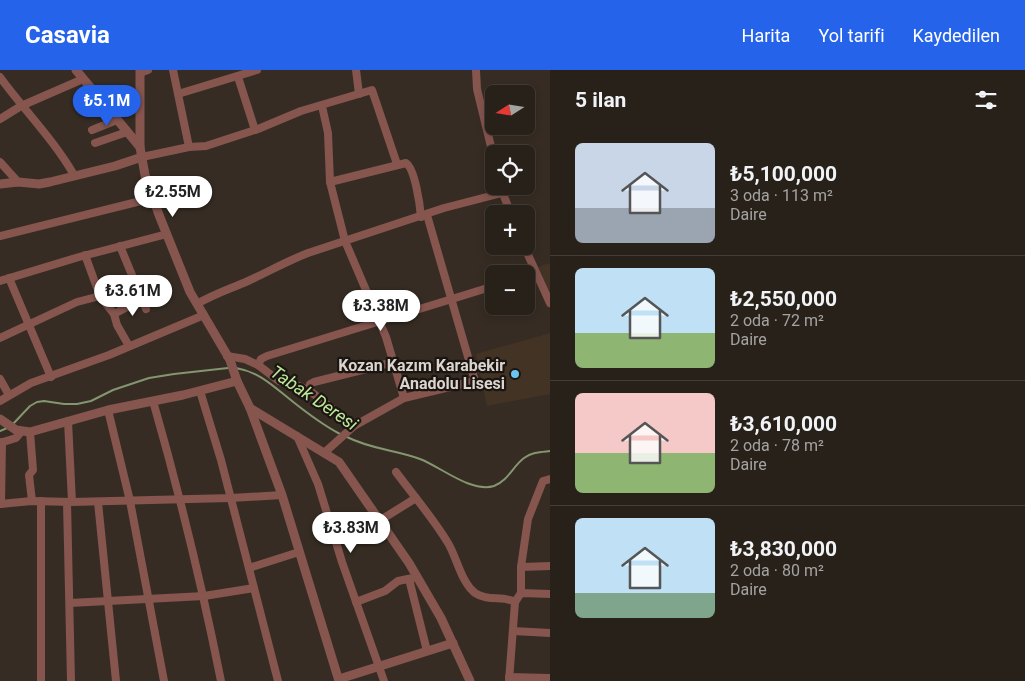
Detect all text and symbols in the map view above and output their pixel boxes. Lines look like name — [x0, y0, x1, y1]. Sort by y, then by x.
text: Casavia — [25, 21, 110, 49]
text: Harita — [742, 25, 790, 46]
text: Yol tarifi — [818, 25, 885, 46]
text: Kaydedilen — [913, 25, 1000, 46]
pin: ₺5.1M — [72, 85, 142, 127]
north arrow — [485, 85, 535, 135]
map controls — [485, 85, 535, 315]
icon: filters — [972, 86, 1000, 114]
text: 5 ilan — [575, 88, 626, 112]
text: ₺5.1M — [84, 91, 130, 110]
button: locate — [485, 145, 535, 195]
text: ₺5,100,000 — [730, 162, 837, 186]
icon: home — [615, 163, 675, 223]
pin: ₺2.55M — [132, 176, 214, 218]
text: ₺2.55M — [145, 182, 201, 201]
text: 3 oda · 113 m² — [730, 186, 833, 205]
button: + — [485, 205, 535, 255]
text: Daire — [730, 205, 767, 224]
button: − — [485, 265, 535, 315]
pin: ₺3.61M — [92, 274, 174, 317]
text: ₺3.61M — [105, 281, 161, 300]
text: ₺2,550,000 — [730, 287, 837, 311]
icon: home — [615, 288, 675, 348]
pin: ₺3.38M — [340, 290, 422, 332]
text: ₺3.38M — [353, 296, 409, 315]
text: 2 oda · 72 m² — [730, 311, 824, 330]
text: Daire — [730, 330, 767, 349]
place label: Kozan Kazım Karabekir Anadolu Lisesi — [338, 356, 505, 393]
water label: Tabak Deresi — [267, 361, 362, 435]
marker: Kozan Kazım Karabekir Anadolu Lisesi — [509, 368, 521, 380]
text: ₺3,610,000 — [730, 412, 837, 436]
icon: home — [615, 413, 675, 473]
text: 2 oda · 78 m² — [730, 436, 824, 455]
text: Daire — [730, 455, 767, 474]
pin: ₺3.83M — [310, 512, 392, 554]
text: ₺3.83M — [323, 518, 379, 537]
text: ₺3,830,000 — [730, 537, 837, 561]
icon: home — [615, 538, 675, 598]
text: 2 oda · 80 m² — [730, 561, 824, 580]
text: Daire — [730, 580, 767, 599]

